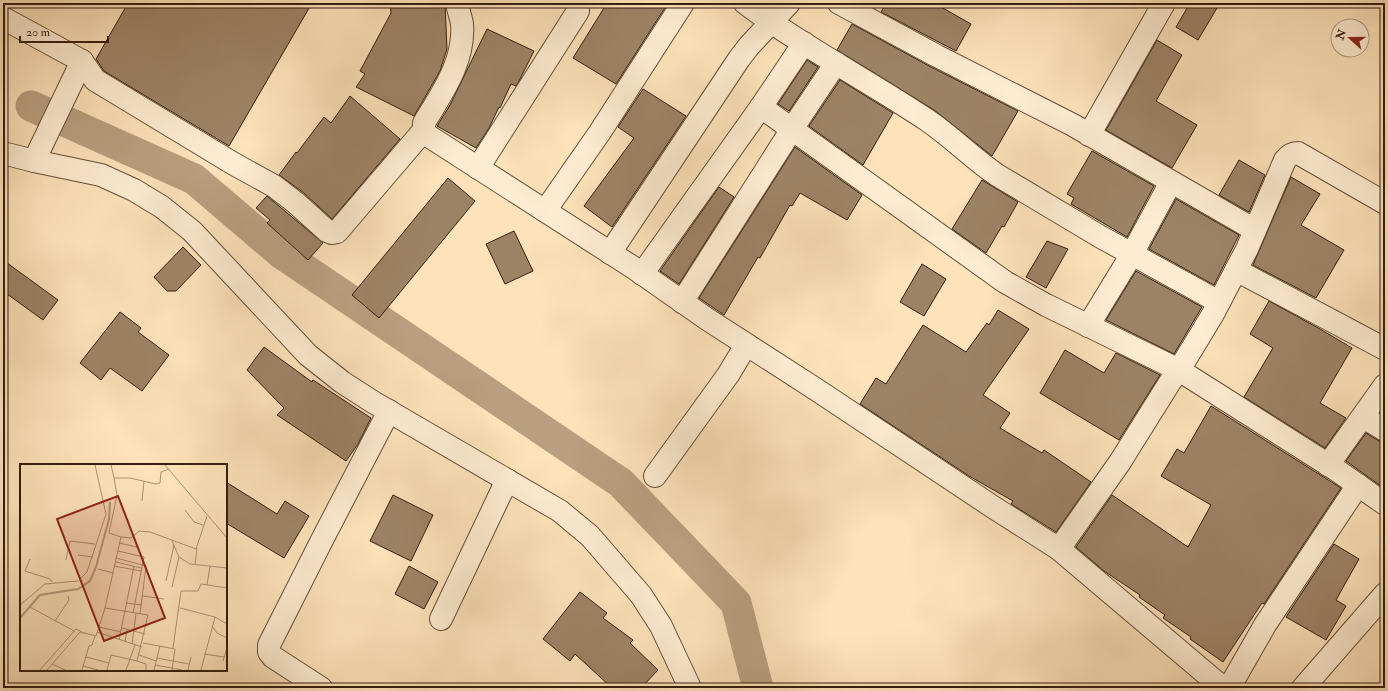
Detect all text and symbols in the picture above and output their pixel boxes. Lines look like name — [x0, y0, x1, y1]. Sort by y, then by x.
scale bar — [20, 18, 108, 44]
north arrow — [1330, 18, 1370, 58]
text: 20 m — [26, 25, 51, 40]
text: N — [1333, 27, 1349, 42]
inset map — [20, 464, 227, 671]

